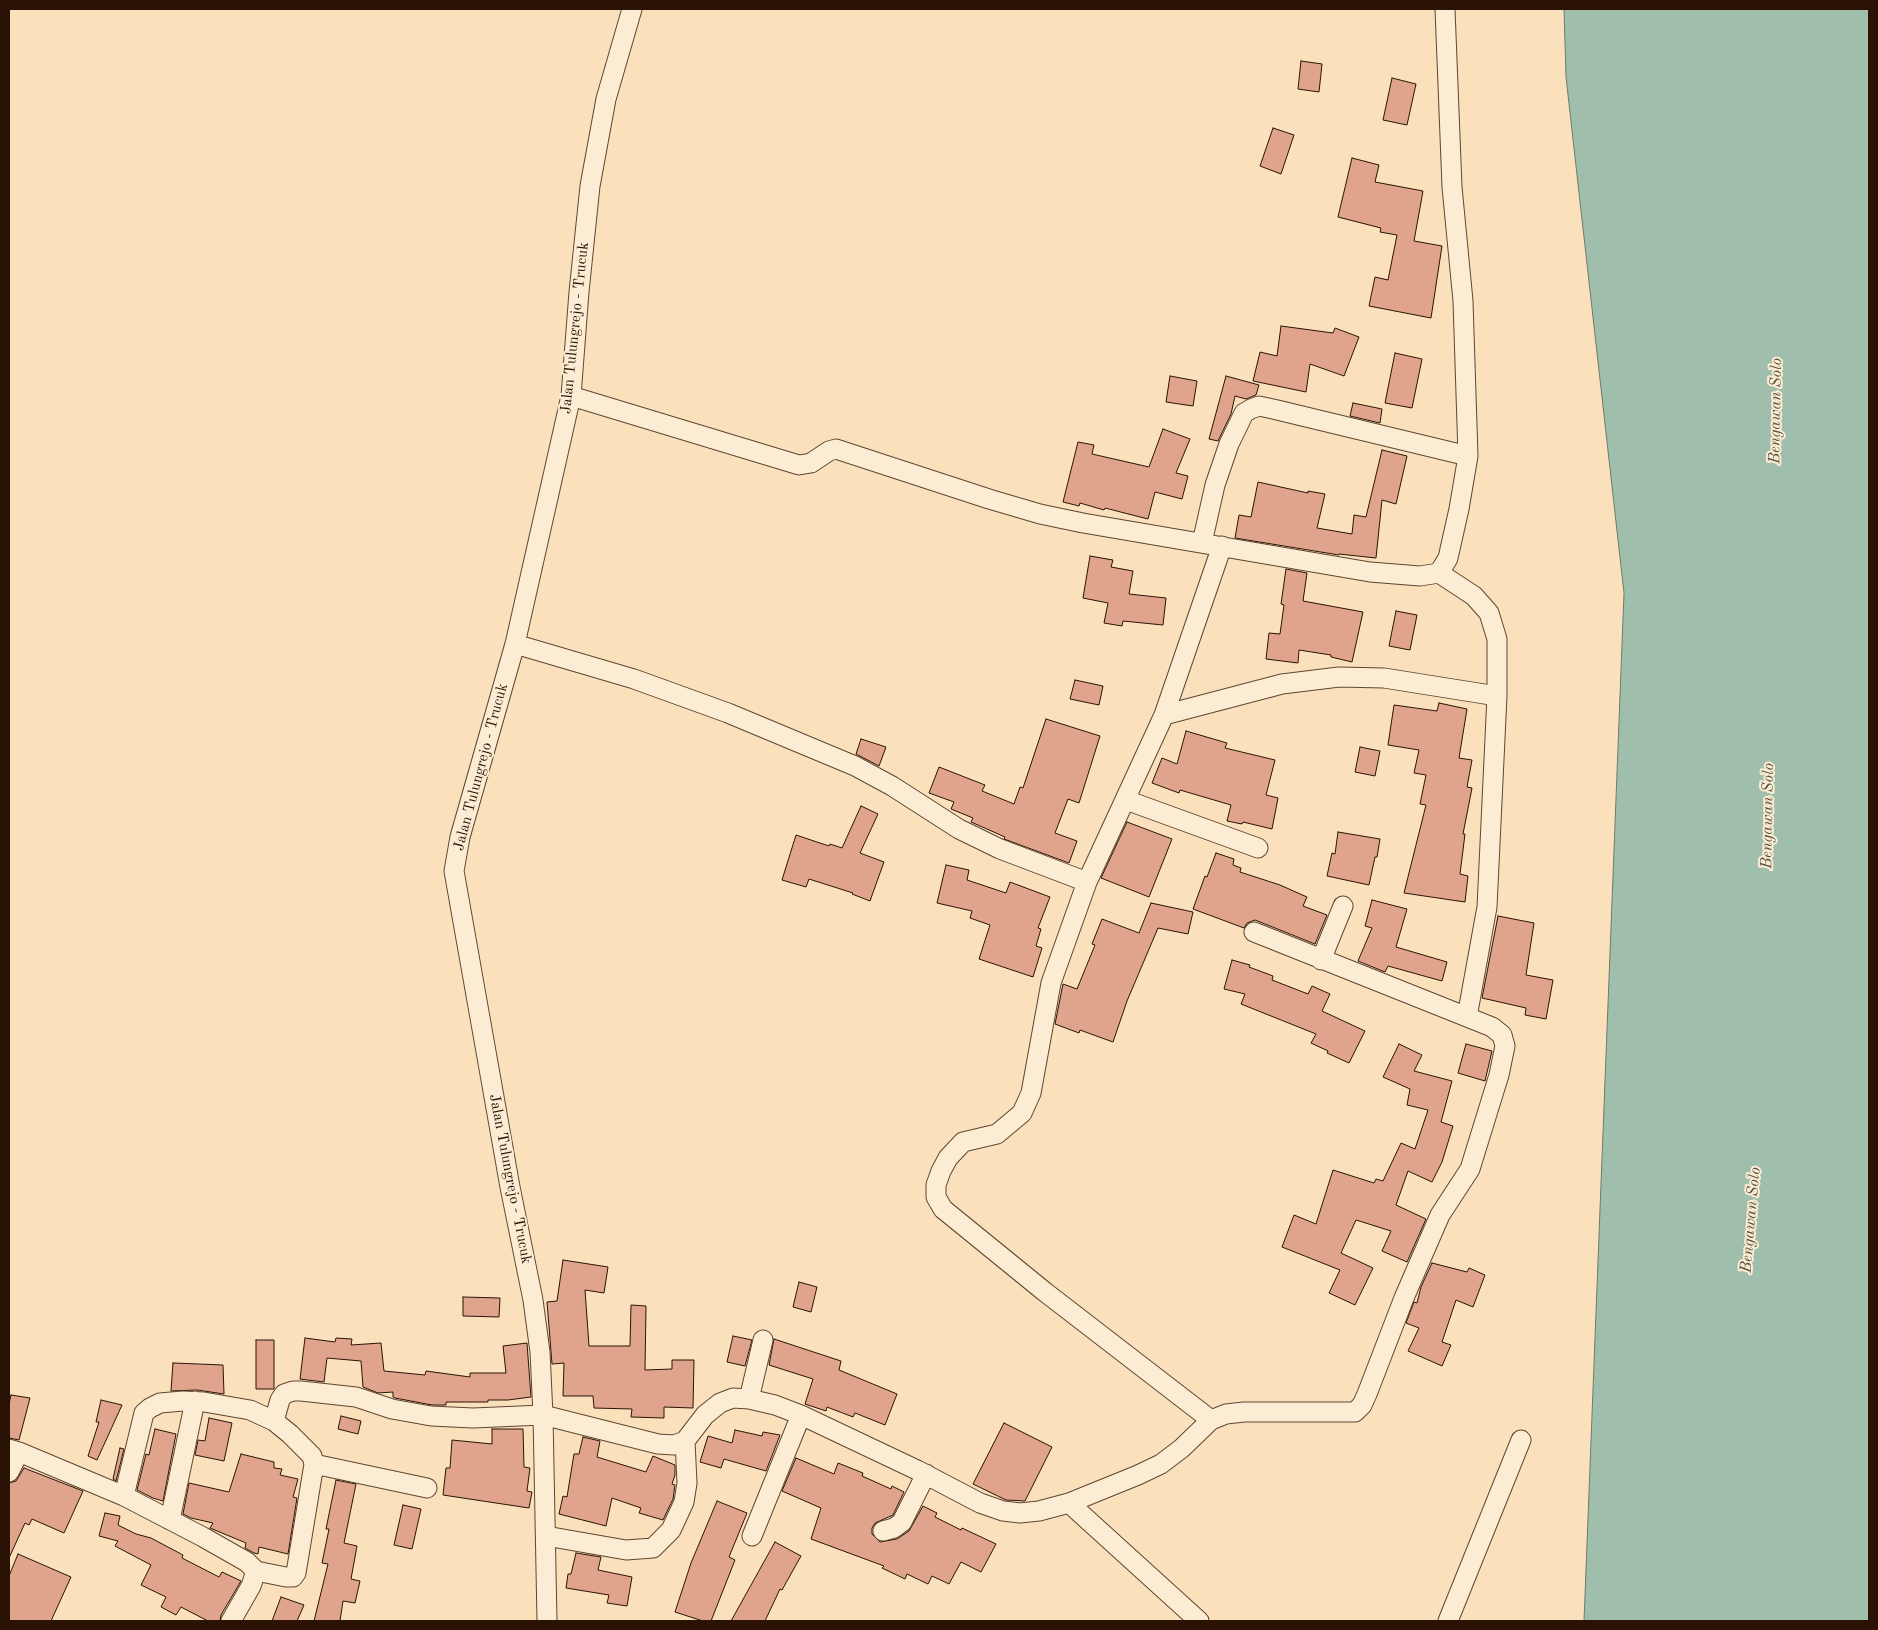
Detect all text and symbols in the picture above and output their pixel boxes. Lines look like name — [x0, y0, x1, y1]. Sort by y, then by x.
street label: Jalan Tulungrejo - Trucuk — [557, 241, 593, 415]
water label: Bengawan Solo — [1765, 358, 1787, 464]
street label: Jalan Tulungrejo - Trucuk — [450, 681, 512, 853]
water label: Bengawan Solo — [1757, 763, 1779, 869]
street label: Jalan Tulungrejo - Trucuk — [485, 1093, 535, 1265]
water label: Bengawan Solo — [1737, 1166, 1765, 1274]

